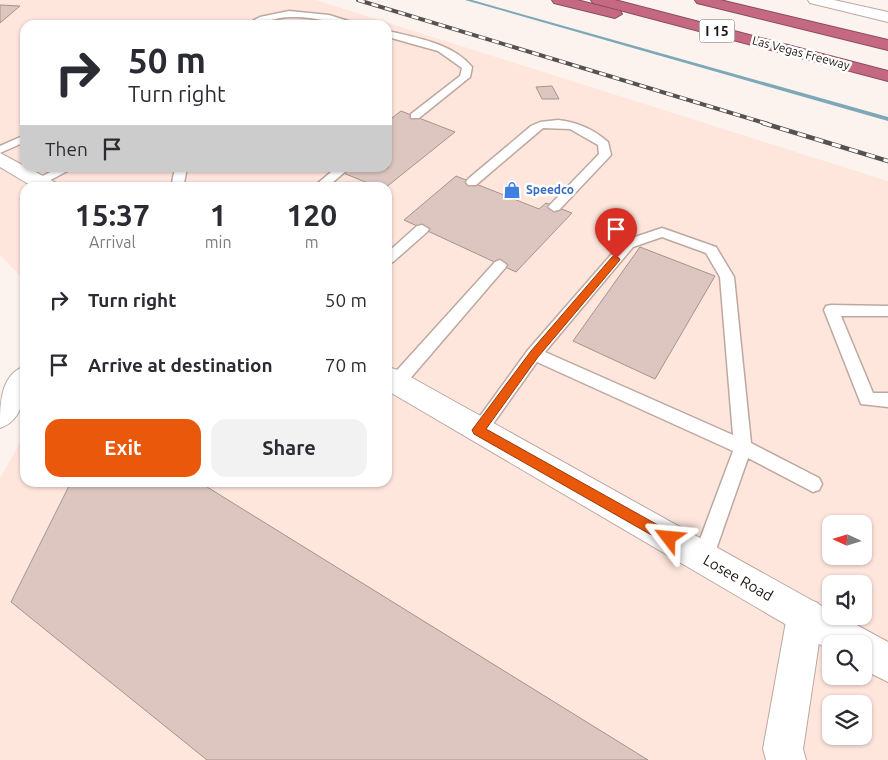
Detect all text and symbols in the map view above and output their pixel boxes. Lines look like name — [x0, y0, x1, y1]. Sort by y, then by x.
road number: I 15 — [700, 20, 734, 42]
street label: Las Vegas Freeway — [751, 33, 851, 72]
icon: right — [45, 40, 110, 105]
text: 50 m — [128, 40, 206, 80]
text: Turn right — [128, 81, 226, 106]
icon: arrive — [98, 135, 126, 163]
text: Then — [45, 138, 88, 160]
shop icon: Speedco — [502, 180, 522, 200]
place label: Speedco — [526, 183, 574, 196]
text: 15:37 — [75, 198, 150, 232]
text: 1 — [210, 198, 227, 232]
text: 120 — [286, 198, 337, 232]
pin — [595, 208, 637, 259]
icon: arrive — [602, 215, 630, 243]
text: Arrival — [89, 233, 136, 251]
text: min — [205, 233, 232, 251]
text: m — [305, 233, 319, 251]
icon: right — [45, 286, 73, 314]
text: Turn right — [88, 289, 176, 311]
text: 50 m — [325, 289, 367, 311]
icon: arrive — [45, 351, 73, 379]
text: Arrive at destination — [88, 354, 273, 376]
text: 70 m — [325, 354, 367, 376]
button: Exit — [45, 419, 201, 477]
button: Share — [211, 419, 367, 477]
position arrow — [642, 511, 694, 563]
north arrow — [822, 515, 872, 565]
map controls — [822, 515, 872, 745]
street label: Losee Road — [700, 551, 776, 604]
button: sound — [822, 575, 872, 625]
button: search — [822, 635, 872, 685]
button: layers — [822, 695, 872, 745]

